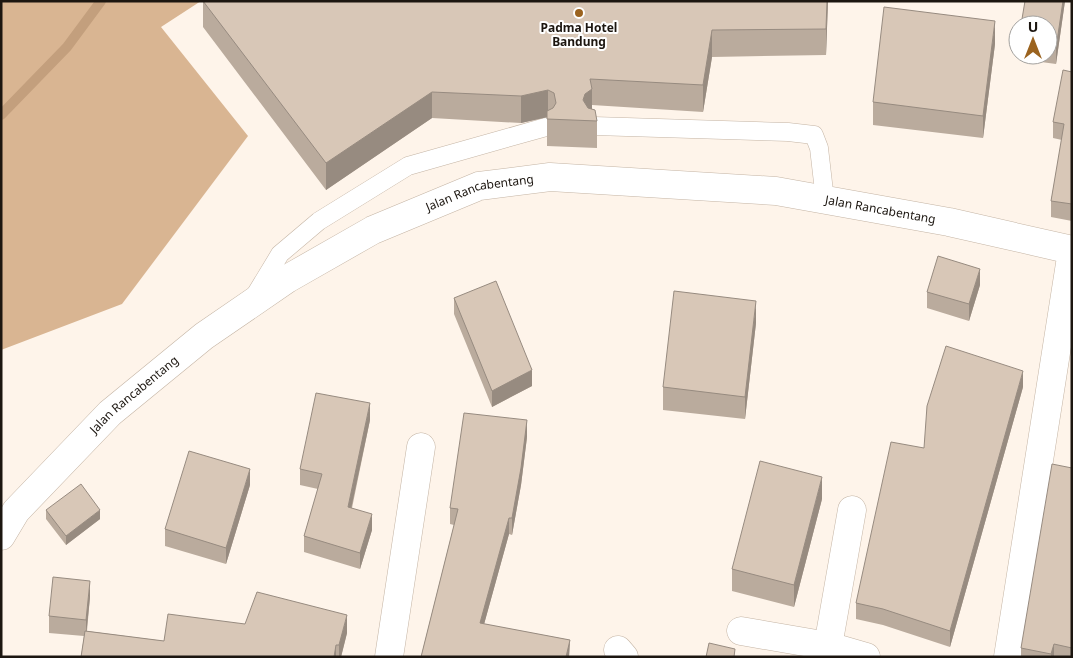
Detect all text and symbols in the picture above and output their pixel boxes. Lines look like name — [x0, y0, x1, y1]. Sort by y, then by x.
marker: Padma Hotel Bandung — [573, 7, 585, 19]
north arrow — [1008, 15, 1058, 65]
text: U — [1028, 17, 1038, 36]
place label: Padma Hotel Bandung — [541, 19, 617, 50]
street label: Jalan Rancabentang — [422, 170, 535, 216]
street label: Jalan Rancabentang — [823, 191, 937, 227]
street label: Jalan Rancabentang — [85, 352, 182, 438]

